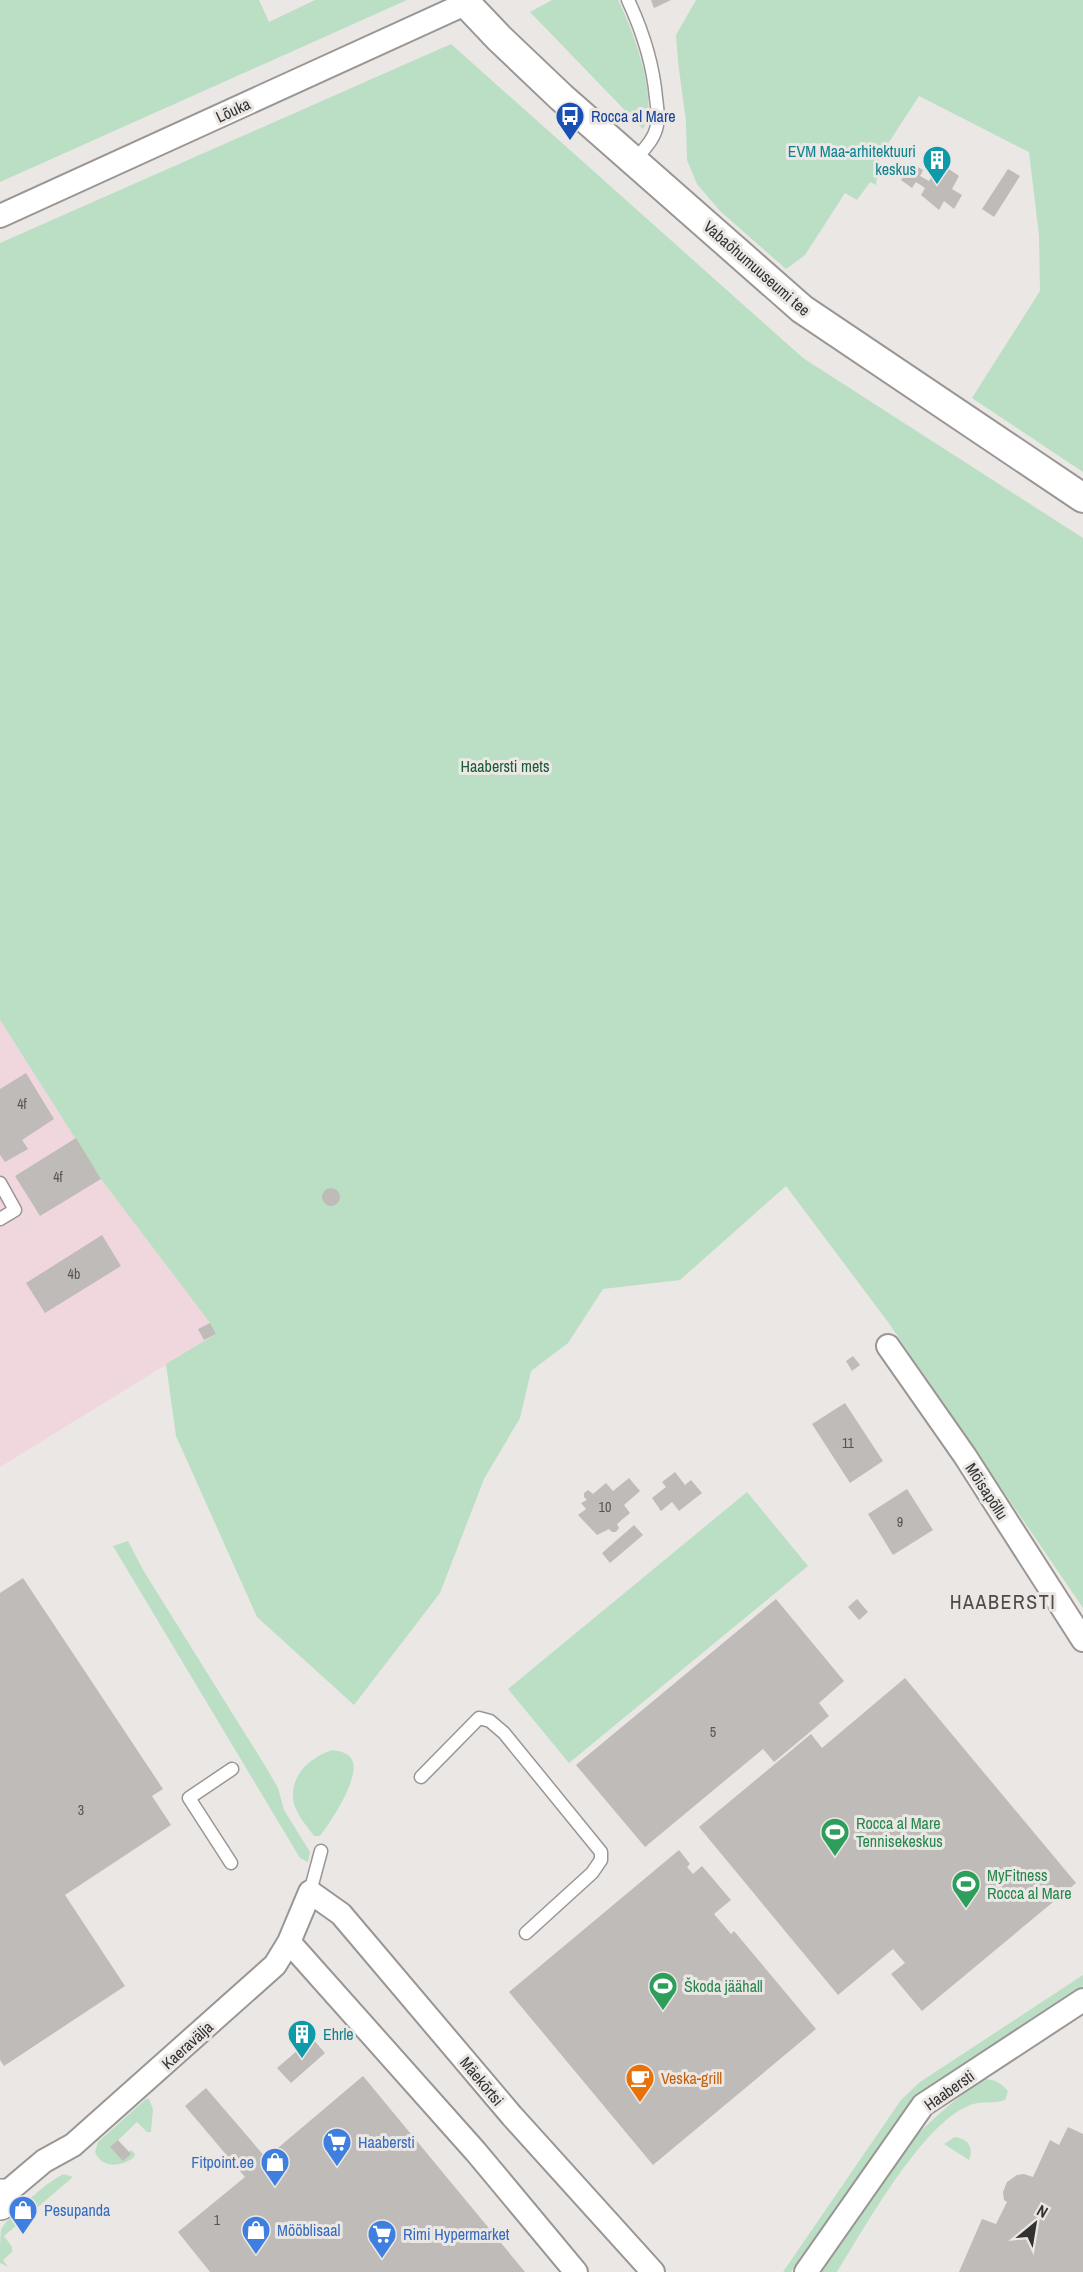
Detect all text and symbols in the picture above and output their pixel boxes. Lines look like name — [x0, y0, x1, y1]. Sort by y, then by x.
street label: Lõuka — [212, 92, 254, 128]
bus stop icon: Rocca al Mare — [554, 100, 586, 142]
place label: Rocca al Mare — [591, 105, 676, 127]
place label: EVM Maa-arhitektuuri keskus — [788, 140, 916, 180]
building icon: EVM Maa-arhitektuuri keskus — [921, 144, 953, 186]
street label: Vabaõhumuuseumi tee — [699, 216, 815, 320]
park label: Haabersti mets — [461, 755, 549, 777]
house number: 4f — [17, 1095, 28, 1113]
house number: 4f — [53, 1168, 64, 1186]
house number: 4b — [68, 1265, 80, 1283]
house number: 11 — [842, 1434, 855, 1452]
street label: Mõisapõllu — [960, 1458, 1014, 1524]
house number: 10 — [599, 1498, 611, 1516]
house number: 9 — [897, 1513, 903, 1531]
district label: HAABERSTI — [950, 1588, 1056, 1615]
house number: 5 — [710, 1723, 716, 1741]
house number: 3 — [78, 1801, 84, 1819]
place label: Rocca al Mare Tennisekeskus — [856, 1812, 943, 1852]
sports icon: Rocca al Mare Tennisekeskus — [819, 1816, 851, 1858]
place label: MyFitness Rocca al Mare — [987, 1864, 1072, 1904]
sports icon: MyFitness Rocca al Mare — [950, 1868, 982, 1910]
sports icon: Škoda jäähall — [647, 1970, 679, 2012]
place label: Škoda jäähall — [684, 1975, 763, 1997]
street label: Kaeravälja — [157, 2016, 218, 2074]
building icon: Ehrle — [286, 2018, 318, 2060]
place label: Ehrle — [323, 2023, 354, 2045]
street label: Mäekõrtsi — [455, 2052, 509, 2110]
cafe icon: Veska-grill — [624, 2062, 656, 2104]
street label: Haabersti — [919, 2065, 979, 2115]
place label: Veska-grill — [661, 2067, 722, 2089]
supermarket icon: Haabersti — [321, 2126, 353, 2168]
place label: Haabersti — [358, 2131, 415, 2153]
shop icon: Fitpoint.ee — [259, 2146, 291, 2188]
place label: Fitpoint.ee — [191, 2151, 254, 2173]
shop icon: Pesupanda — [7, 2194, 39, 2236]
north arrow — [1005, 2194, 1065, 2254]
place label: Pesupanda — [44, 2199, 111, 2221]
text: N — [1033, 2199, 1052, 2223]
house number: 1 — [214, 2211, 221, 2229]
shop icon: Mööblisaal — [240, 2214, 272, 2256]
supermarket icon: Rimi Hypermarket — [366, 2218, 398, 2260]
place label: Mööblisaal — [277, 2219, 341, 2241]
place label: Rimi Hypermarket — [403, 2223, 510, 2245]

